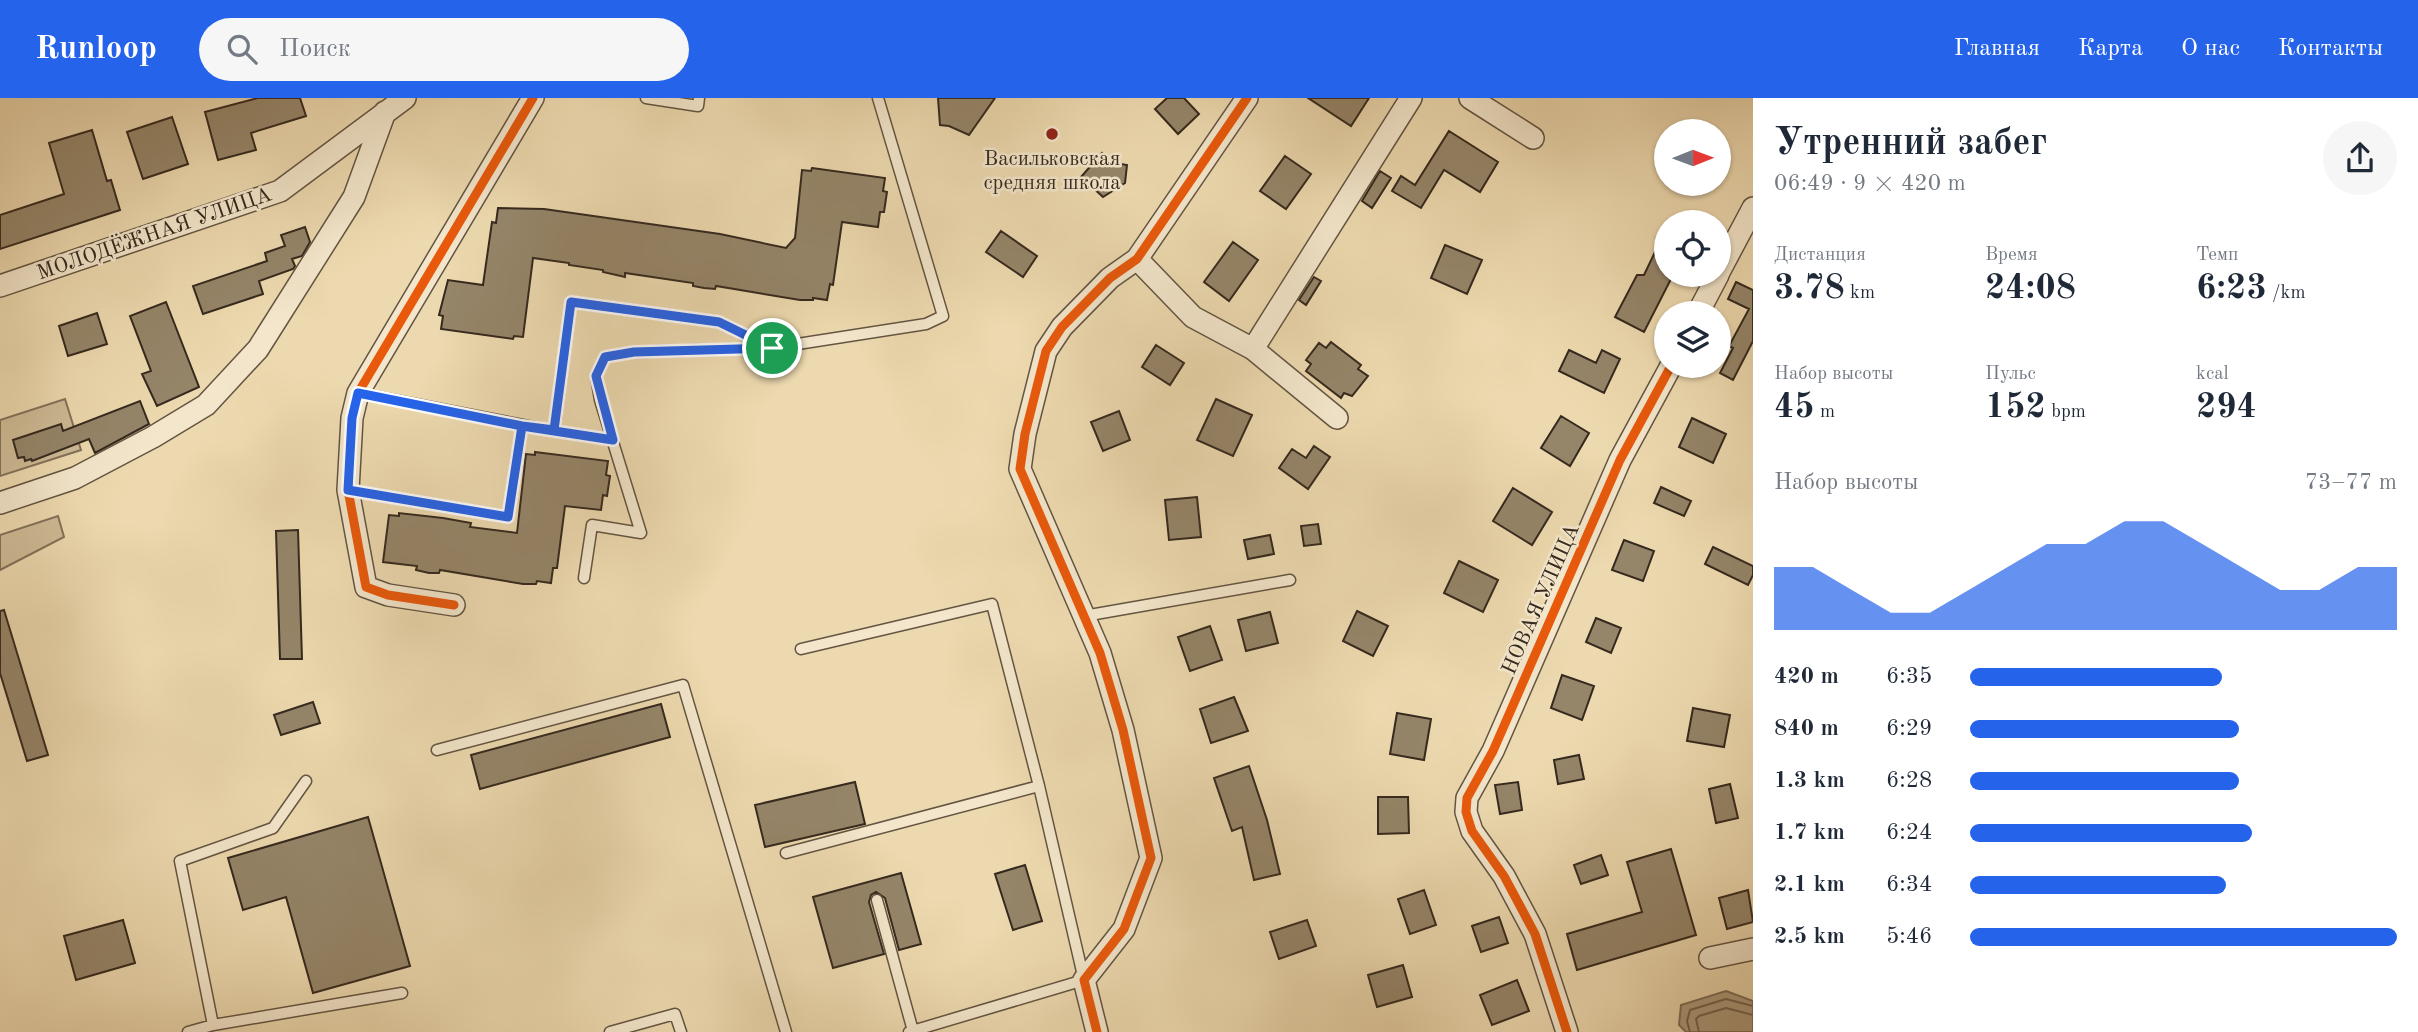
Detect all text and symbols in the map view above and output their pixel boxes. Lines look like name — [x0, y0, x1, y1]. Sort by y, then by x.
search box — [199, 18, 689, 81]
icon: search — [223, 30, 261, 68]
text: Runloop — [35, 33, 157, 66]
text: Поиск — [279, 36, 351, 62]
text: Главная — [1954, 37, 2040, 61]
text: Карта — [2078, 37, 2143, 61]
text: О нас — [2181, 37, 2240, 61]
text: Контакты — [2278, 37, 2383, 61]
north arrow — [1654, 119, 1731, 196]
map controls — [1654, 119, 1731, 378]
button: share — [2323, 121, 2397, 195]
text: Утренний забег — [1774, 125, 2047, 163]
marker: Васильковская средняя школа — [1044, 126, 1060, 142]
place label: Васильковская средняя школа — [983, 149, 1121, 194]
text: 06:49 · 9 × 420 m — [1774, 172, 1966, 195]
street label: МОЛОДЁЖНАЯ УЛИЦА — [33, 181, 275, 285]
button: locate — [1654, 210, 1731, 287]
text: Дистанция — [1774, 246, 1866, 265]
text: Время — [1985, 246, 2038, 265]
text: Темп — [2196, 246, 2238, 265]
text: 3.78 — [1774, 271, 1845, 306]
text: 24:08 — [1985, 271, 2076, 306]
text: 6:23 — [2196, 271, 2267, 306]
text: km — [1845, 284, 1875, 303]
text: /km — [2267, 284, 2306, 303]
button: layers — [1654, 301, 1731, 378]
pin — [742, 318, 802, 378]
icon: arrive — [753, 329, 791, 367]
text: Набор высоты — [1774, 365, 1893, 384]
text: Пульс — [1985, 365, 2036, 384]
text: kcal — [2196, 365, 2229, 384]
text: 45 — [1774, 390, 1815, 425]
text: 152 — [1985, 390, 2046, 425]
text: 294 — [2196, 390, 2257, 425]
text: m — [1815, 403, 1835, 422]
text: bpm — [2046, 403, 2086, 422]
text: Набор высоты — [1774, 471, 1918, 494]
text: 73–77 m — [2305, 471, 2397, 494]
street label: НОВАЯ УЛИЦА — [1499, 521, 1584, 678]
text: 420 m — [1774, 665, 1839, 688]
text: 6:35 — [1886, 665, 1932, 688]
text: 840 m — [1774, 717, 1839, 740]
text: 6:29 — [1886, 717, 1932, 740]
text: 1.3 km — [1774, 769, 1845, 792]
text: 6:28 — [1886, 769, 1932, 792]
text: 1.7 km — [1774, 821, 1845, 844]
text: 6:24 — [1886, 821, 1932, 844]
text: 2.1 km — [1774, 873, 1845, 896]
text: 6:34 — [1886, 873, 1932, 896]
text: 2.5 km — [1774, 925, 1845, 948]
text: 5:46 — [1886, 925, 1932, 948]

